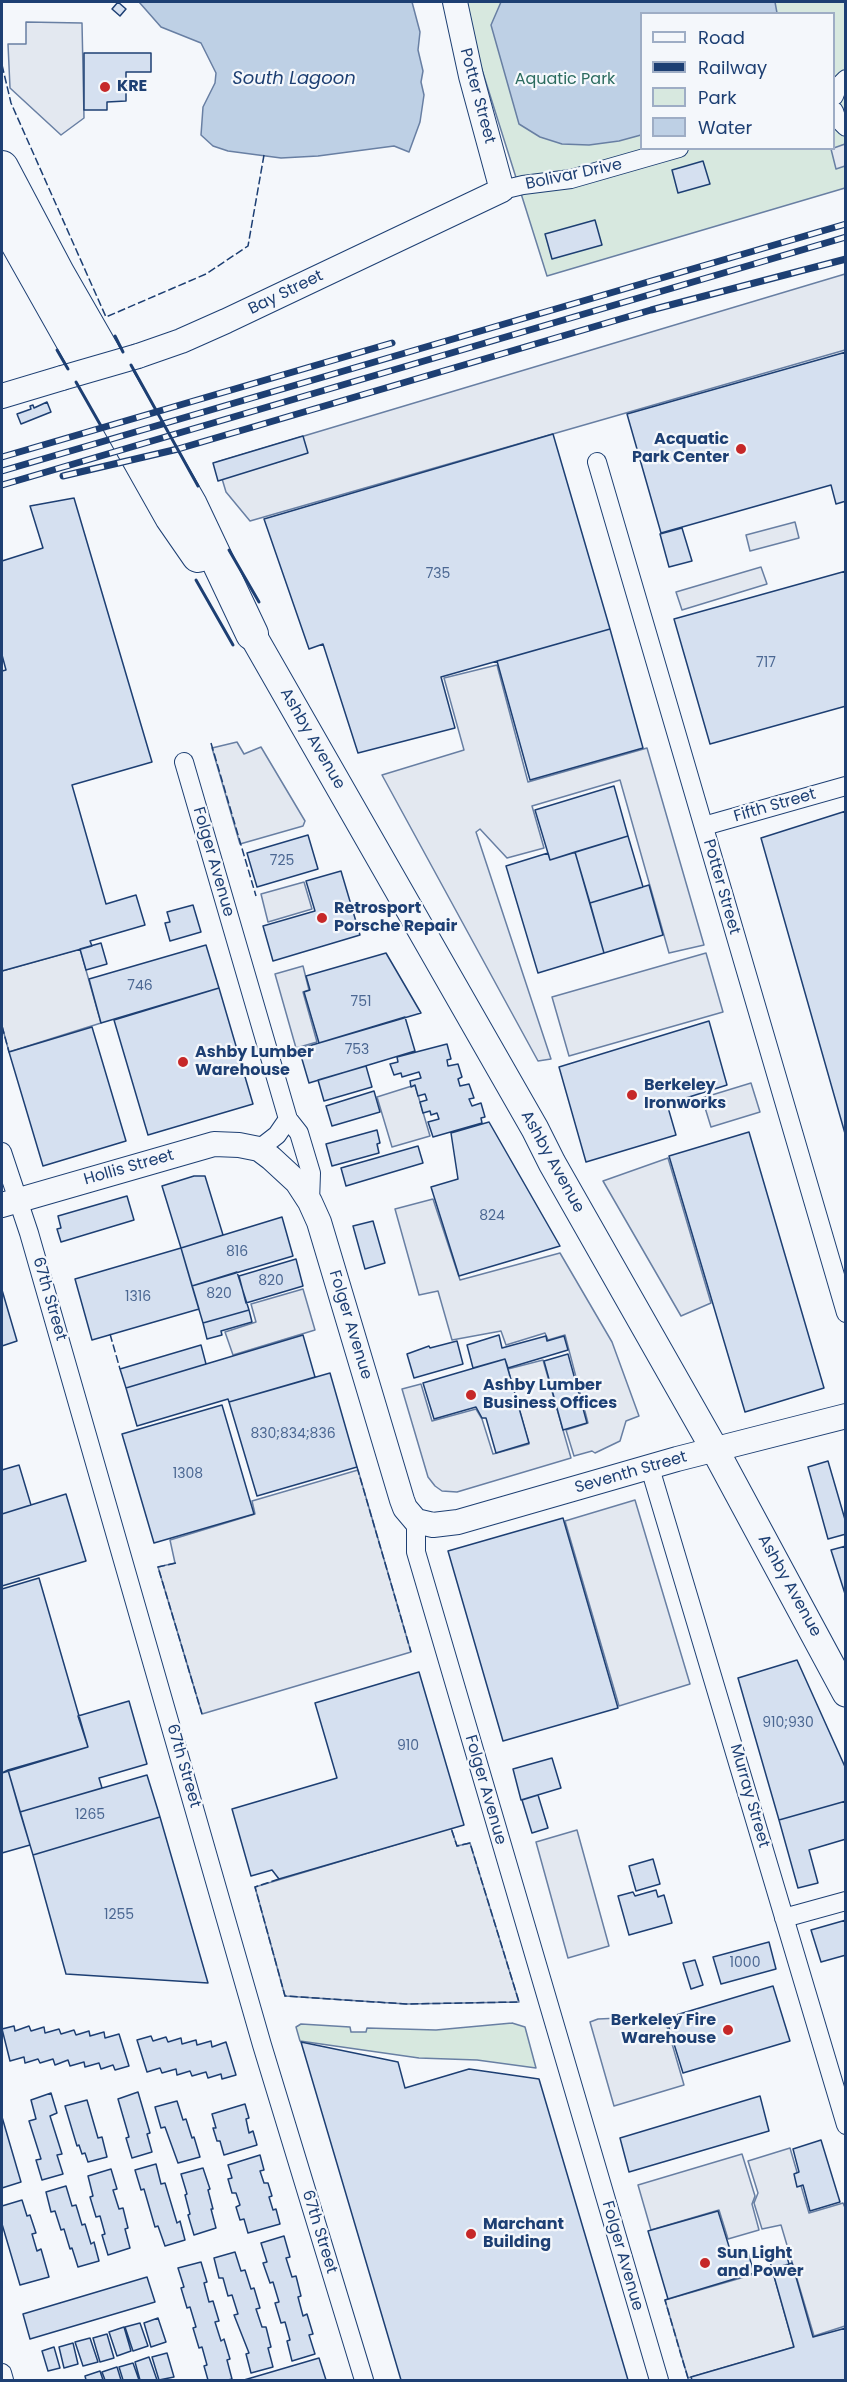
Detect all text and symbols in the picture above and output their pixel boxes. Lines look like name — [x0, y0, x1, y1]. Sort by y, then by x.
legend — [640, 12, 835, 150]
text: Road — [698, 25, 745, 50]
street label: Potter Street — [455, 46, 499, 146]
text: Railway — [698, 55, 767, 80]
water label: South Lagoon — [232, 68, 356, 90]
park label: Aquatic Park — [515, 70, 615, 90]
place label: KRE — [117, 77, 147, 97]
marker: KRE — [98, 80, 112, 94]
text: Park — [698, 85, 737, 110]
text: Water — [698, 115, 752, 140]
street label: Bolivar Drive — [524, 155, 624, 195]
street label: Bay Street — [246, 267, 326, 319]
place label: Acquatic Park Center — [632, 430, 729, 468]
marker: Acquatic Park Center — [734, 442, 748, 456]
house number: 735 — [426, 566, 450, 582]
house number: 717 — [756, 655, 776, 671]
street label: Ashby Avenue — [275, 685, 349, 793]
street label: Fifth Street — [732, 785, 818, 827]
street label: Folger Avenue — [188, 805, 238, 919]
street label: Potter Street — [698, 837, 744, 937]
house number: 725 — [270, 853, 294, 869]
place label: Retrosport Porsche Repair — [334, 899, 457, 937]
marker: Retrosport Porsche Repair — [315, 911, 329, 925]
house number: 746 — [127, 978, 153, 994]
house number: 751 — [351, 994, 371, 1010]
house number: 753 — [345, 1042, 369, 1058]
place label: Ashby Lumber Warehouse — [195, 1043, 314, 1081]
marker: Ashby Lumber Warehouse — [176, 1055, 190, 1069]
place label: Berkeley Ironworks — [644, 1076, 726, 1114]
marker: Berkeley Ironworks — [625, 1088, 639, 1102]
street label: Ashby Avenue — [516, 1108, 588, 1216]
street label: Hollis Street — [82, 1146, 176, 1190]
house number: 824 — [479, 1208, 505, 1224]
house number: 816 — [226, 1244, 248, 1260]
street label: 67th Street — [28, 1255, 70, 1343]
street label: Folger Avenue — [324, 1268, 376, 1382]
house number: 820 — [258, 1273, 284, 1289]
house number: 820 — [206, 1286, 232, 1302]
house number: 1316 — [125, 1289, 151, 1305]
place label: Ashby Lumber Business Offices — [483, 1376, 617, 1414]
marker: Ashby Lumber Business Offices — [464, 1388, 478, 1402]
house number: 830;834;836 — [250, 1426, 336, 1442]
street label: Seventh Street — [573, 1448, 689, 1498]
house number: 1308 — [173, 1466, 203, 1482]
street label: Ashby Avenue — [753, 1532, 825, 1640]
house number: 910;930 — [762, 1715, 814, 1731]
street label: 67th Street — [162, 1722, 204, 1810]
street label: Folger Avenue — [460, 1733, 510, 1847]
house number: 910 — [397, 1738, 419, 1754]
street label: Murray Street — [725, 1742, 773, 1850]
house number: 1265 — [75, 1807, 105, 1823]
house number: 1255 — [104, 1907, 134, 1923]
house number: 1000 — [730, 1955, 760, 1971]
place label: Berkeley Fire Warehouse — [611, 2011, 716, 2049]
marker: Berkeley Fire Warehouse — [721, 2023, 735, 2037]
street label: 67th Street — [297, 2188, 341, 2276]
street label: Folger Avenue — [597, 2199, 647, 2313]
place label: Marchant Building — [483, 2215, 564, 2253]
marker: Marchant Building — [464, 2227, 478, 2241]
place label: Sun Light and Power — [717, 2244, 804, 2282]
marker: Sun Light and Power — [698, 2256, 712, 2270]

